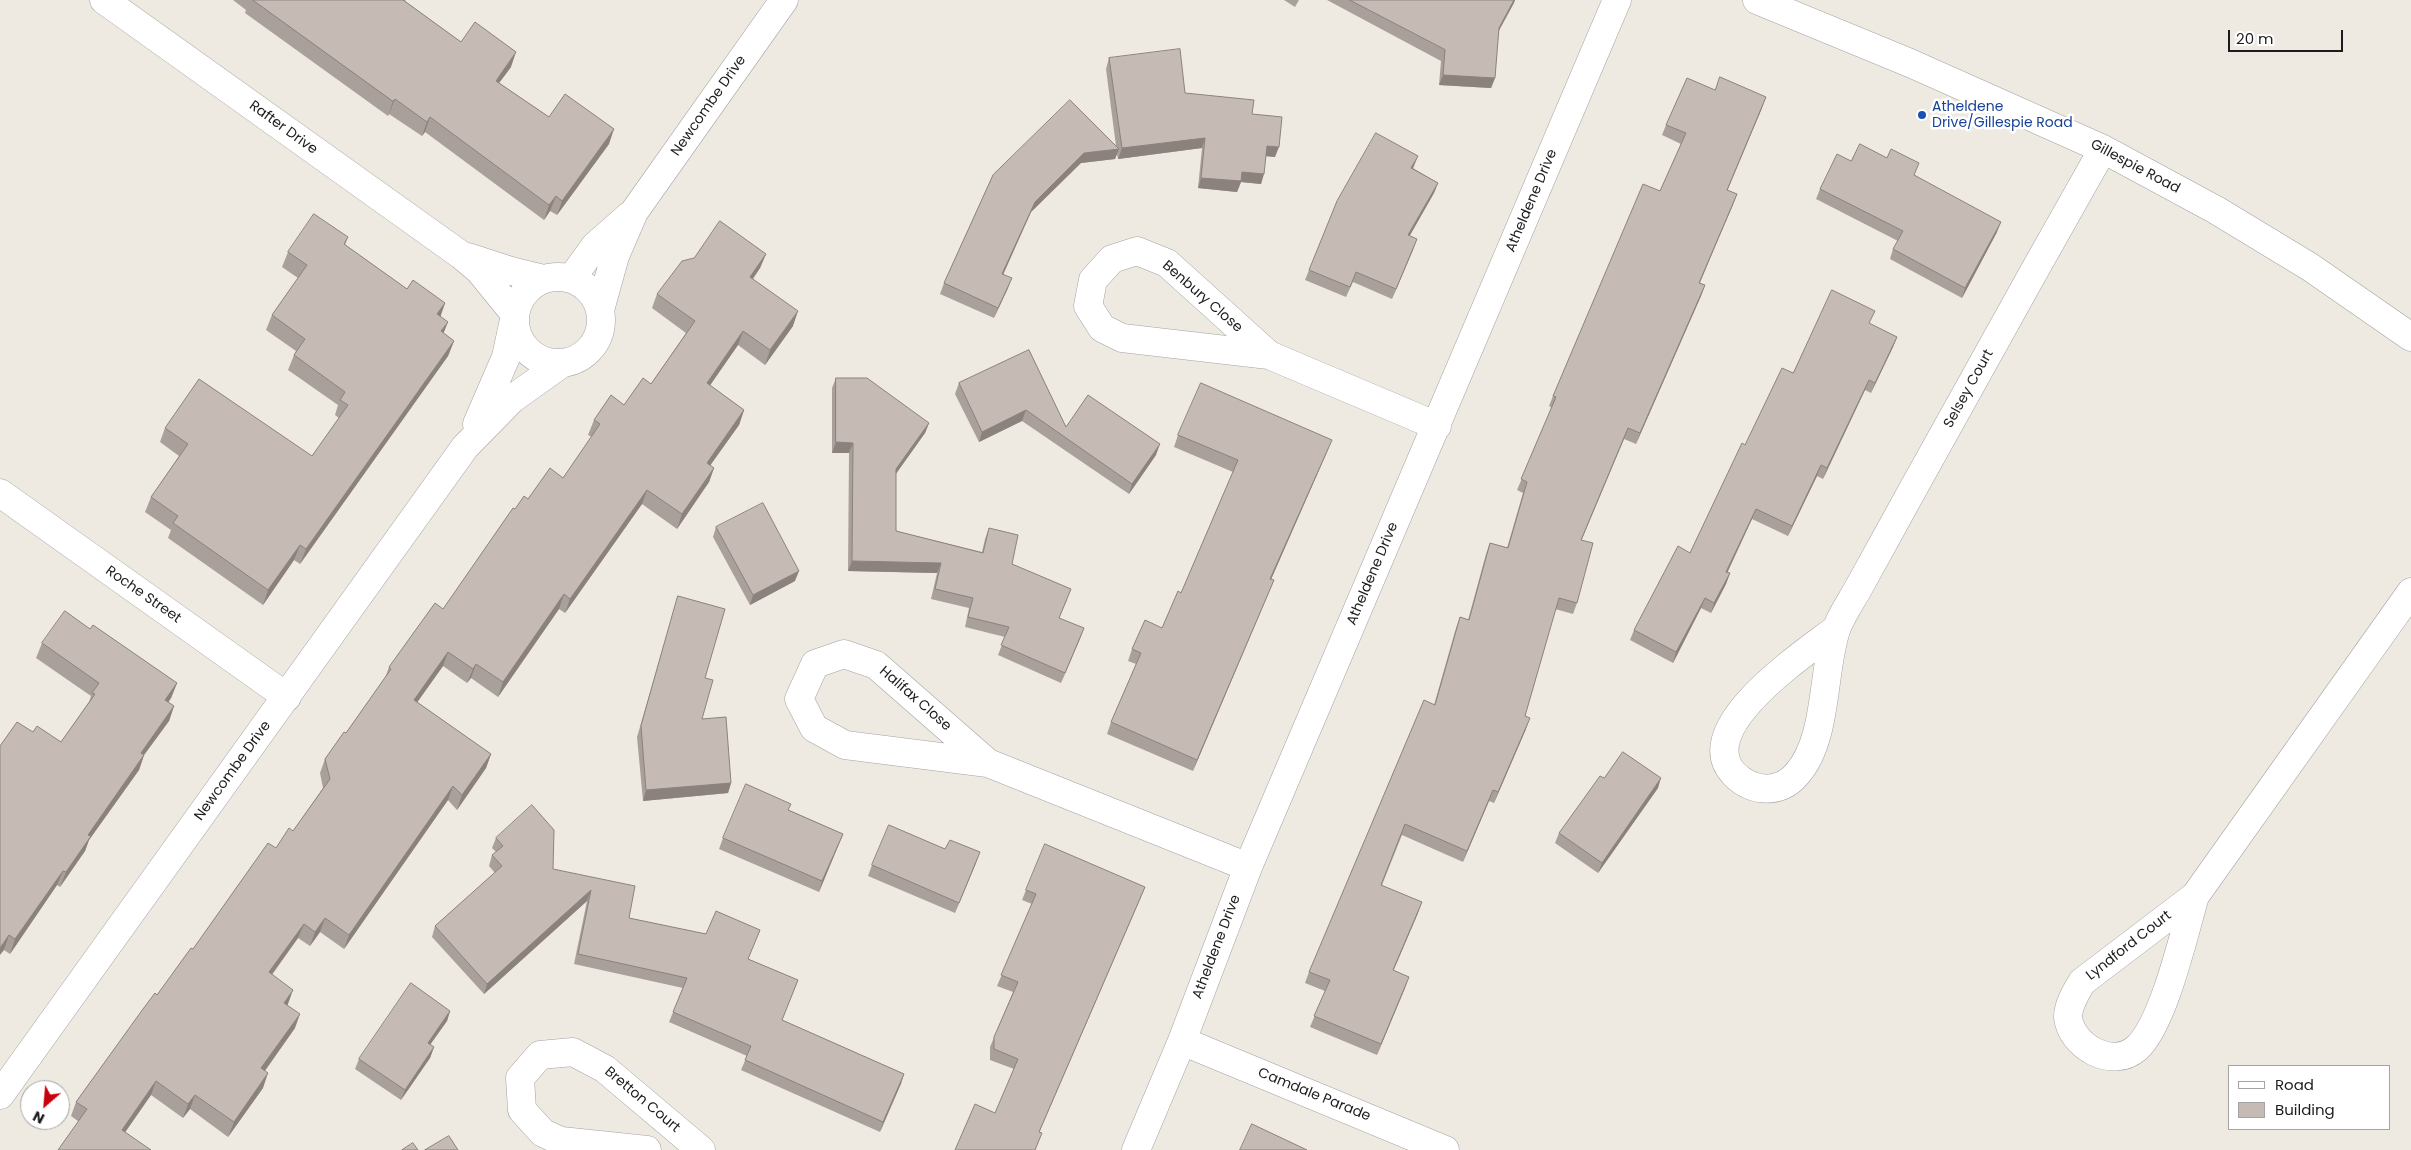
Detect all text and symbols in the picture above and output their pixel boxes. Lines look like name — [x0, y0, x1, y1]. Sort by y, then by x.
scale bar — [2231, 20, 2346, 52]
text: 20 m — [2236, 28, 2274, 49]
street label: Newcombe Drive — [668, 52, 750, 160]
street label: Rafter Drive — [246, 98, 320, 158]
place label: Atheldene Drive/Gillespie Road — [1932, 99, 2073, 132]
marker: Atheldene Drive/Gillespie Road — [1916, 109, 1928, 121]
street label: Gillespie Road — [2087, 136, 2183, 198]
street label: Atheldene Drive — [1503, 147, 1561, 255]
street label: Benbury Close — [1158, 258, 1246, 336]
street label: Selsey Court — [1941, 347, 1997, 431]
street label: Atheldene Drive — [1344, 520, 1402, 628]
street label: Roche Street — [102, 563, 184, 627]
street label: Halifax Close — [876, 663, 954, 735]
street label: Newcombe Drive — [191, 718, 275, 824]
street label: Atheldene Drive — [1189, 893, 1245, 1001]
street label: Lyndford Court — [2083, 908, 2175, 984]
street label: Bretton Court — [601, 1064, 683, 1136]
street label: Camdale Parade — [1255, 1065, 1373, 1125]
legend — [2228, 1065, 2391, 1130]
text: Road — [2275, 1074, 2314, 1095]
north arrow — [20, 1080, 70, 1130]
text: Building — [2275, 1099, 2335, 1120]
text: N — [29, 1106, 48, 1129]

